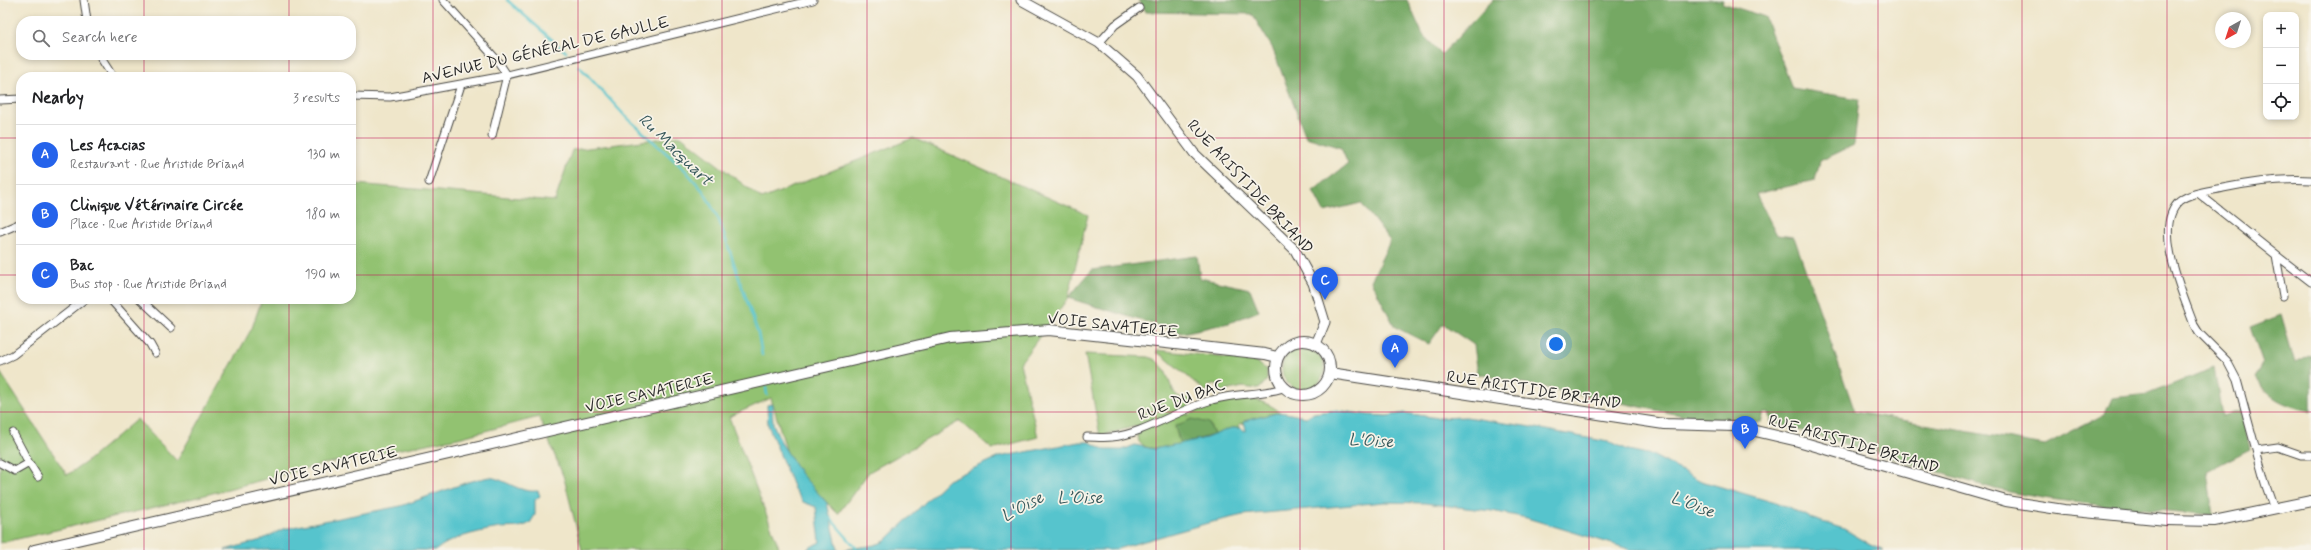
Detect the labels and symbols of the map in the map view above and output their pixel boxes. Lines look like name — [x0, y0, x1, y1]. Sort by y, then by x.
street label: AVENUE DU GÉNÉRAL DE GAULLE — [420, 12, 671, 89]
north arrow — [2215, 12, 2251, 48]
water label: Ru Macquart — [633, 109, 719, 192]
street label: RUE ARISTIDE BRIAND — [1182, 115, 1318, 259]
pin: C — [1312, 267, 1338, 300]
street label: VOIE SAVATERIE — [1047, 308, 1179, 343]
your location — [1546, 334, 1566, 354]
pin: A — [1382, 335, 1408, 368]
street label: RUE ARISTIDE BRIAND — [1445, 366, 1623, 415]
street label: VOIE SAVATERIE — [583, 368, 716, 418]
street label: RUE DU BAC — [1135, 375, 1228, 426]
street label: RUE ARISTIDE BRIAND — [1766, 410, 1941, 479]
pin: B — [1732, 416, 1758, 449]
water label: L'Oise — [1348, 429, 1395, 453]
street label: VOIE SAVATERIE — [267, 441, 400, 491]
water label: L'Oise — [997, 486, 1048, 527]
water label: L’Oise — [1057, 487, 1104, 509]
water label: L'Oise — [1668, 487, 1719, 524]

